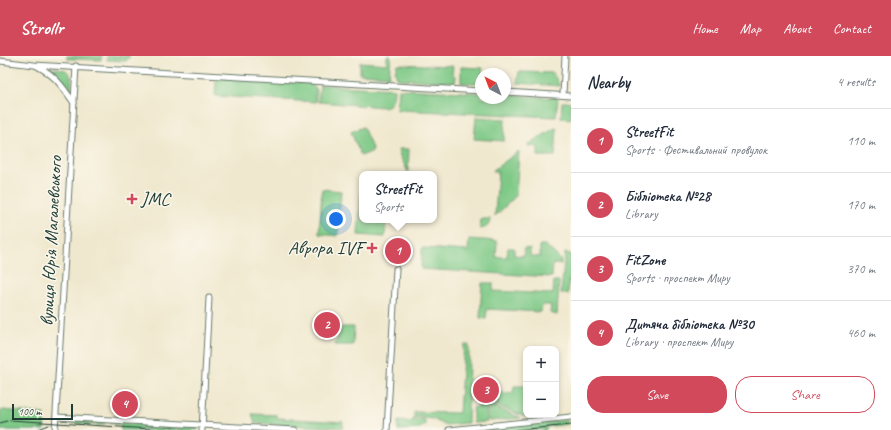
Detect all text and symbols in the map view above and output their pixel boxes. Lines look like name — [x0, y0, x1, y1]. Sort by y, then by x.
text: Strollr — [20, 16, 63, 40]
text: Home — [692, 20, 718, 37]
text: Map — [740, 20, 761, 37]
text: About — [783, 20, 811, 37]
text: Contact — [833, 20, 871, 37]
north arrow — [475, 68, 511, 104]
text: Nearby — [587, 72, 630, 93]
text: 4 results — [837, 74, 875, 90]
text: StreetFit — [625, 123, 673, 142]
text: 1 — [597, 133, 603, 149]
text: 110 m — [847, 133, 875, 149]
text: Sports · Фестивальний провулок — [625, 142, 767, 158]
street label: вулиця Юрія Магалевського — [35, 154, 68, 327]
popup — [359, 171, 437, 223]
text: StreetFit — [374, 180, 422, 199]
place label: JMC — [140, 187, 172, 211]
text: Бібліотека №28 — [625, 187, 711, 206]
marker: JMC — [126, 193, 138, 205]
text: 2 — [597, 197, 603, 213]
text: 170 m — [847, 197, 875, 213]
text: Sports — [374, 199, 403, 215]
text: Library — [625, 206, 658, 222]
your location — [326, 209, 346, 229]
place label: Аврора IVF — [288, 236, 367, 260]
pin: 1 — [385, 236, 411, 266]
marker: Аврора IVF — [366, 242, 378, 254]
text: FitZone — [625, 251, 665, 270]
text: 3 — [597, 261, 603, 277]
text: 370 m — [847, 261, 875, 277]
text: Sports · проспект Миру — [625, 270, 730, 286]
pin: 2 — [314, 310, 340, 340]
text: Дитяча бібліотека №30 — [625, 315, 754, 334]
text: 4 — [597, 325, 603, 341]
text: 460 m — [847, 325, 875, 341]
text: Library · проспект Миру — [625, 334, 733, 350]
map controls — [523, 346, 559, 418]
button: + — [523, 346, 559, 382]
pin: 3 — [473, 375, 499, 405]
button: Save — [587, 376, 727, 413]
button: Share — [735, 376, 875, 413]
button: − — [523, 382, 559, 418]
pin: 4 — [112, 389, 138, 419]
scale bar — [12, 402, 73, 421]
text: 100 m — [18, 404, 42, 418]

